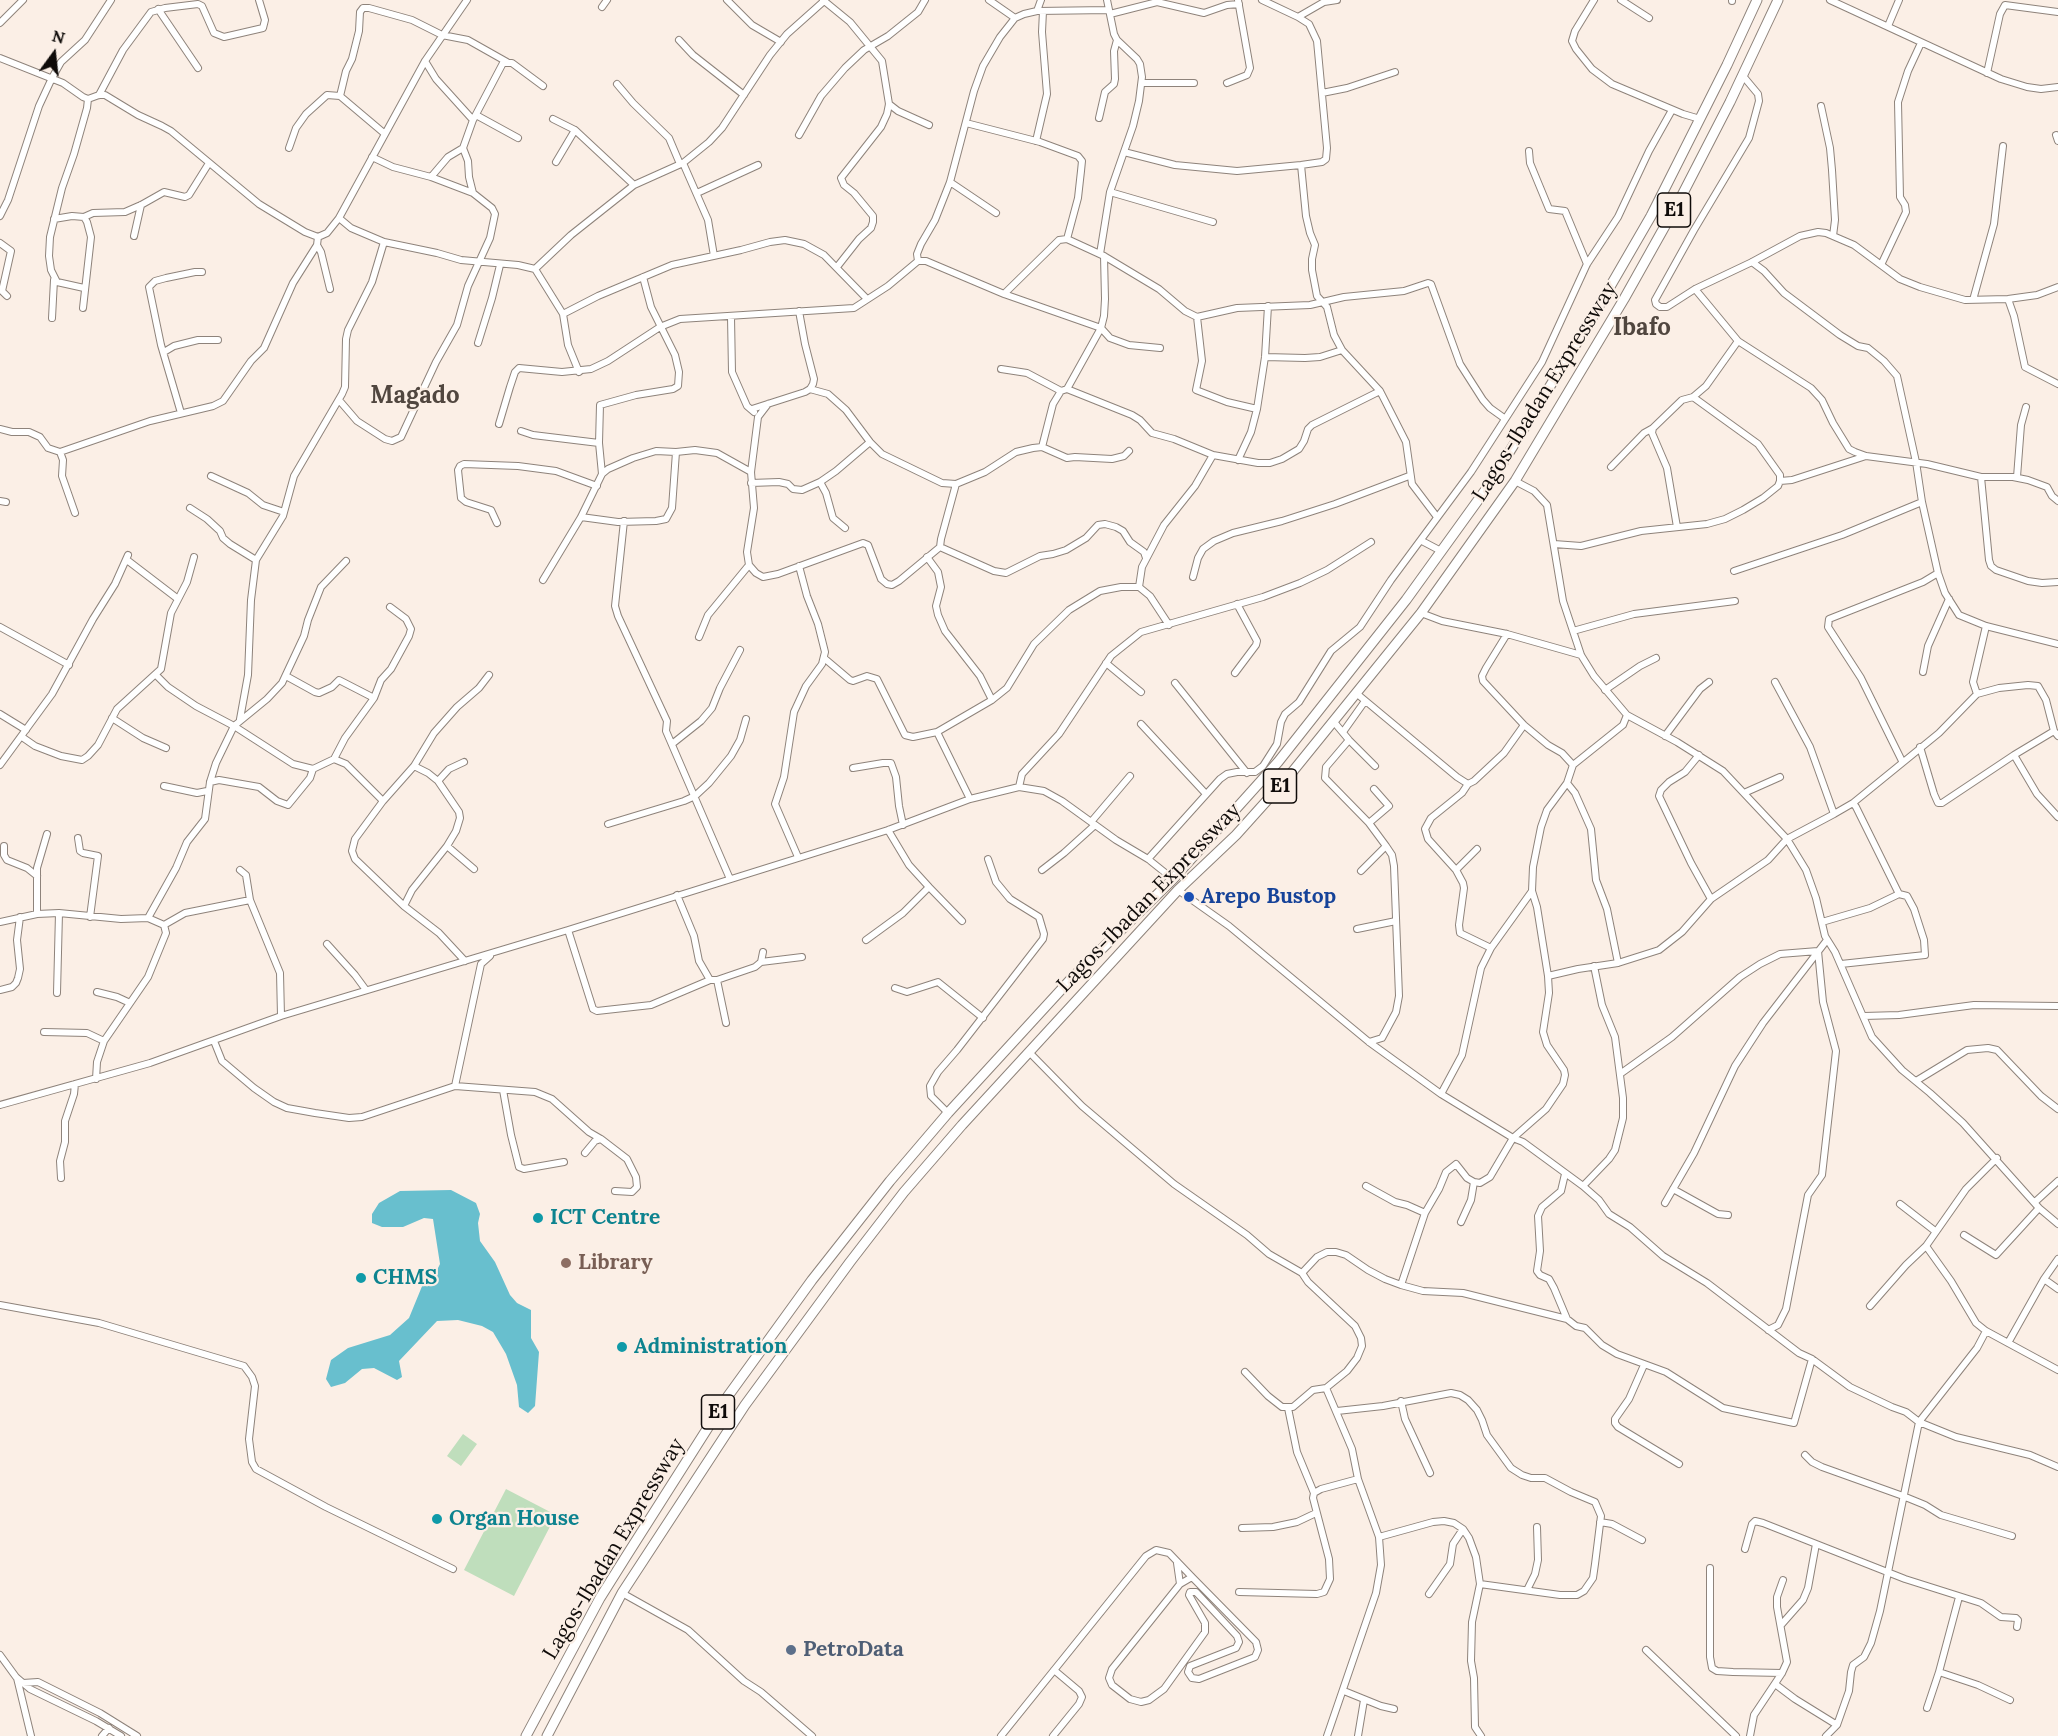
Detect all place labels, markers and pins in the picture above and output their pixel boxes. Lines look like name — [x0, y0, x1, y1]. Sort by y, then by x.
place label: Arepo Bustop — [1201, 884, 1336, 910]
marker: Arepo Bustop — [1182, 890, 1196, 904]
place label: ICT Centre — [550, 1205, 660, 1231]
marker: ICT Centre — [531, 1211, 545, 1225]
place label: Library — [578, 1250, 652, 1276]
marker: Library — [559, 1256, 573, 1270]
place label: CHMS — [373, 1265, 437, 1291]
marker: CHMS — [354, 1271, 368, 1285]
place label: Administration — [634, 1334, 787, 1360]
marker: Administration — [615, 1340, 629, 1354]
place label: Organ House — [449, 1506, 579, 1532]
marker: Organ House — [430, 1512, 444, 1526]
place label: PetroData — [803, 1637, 904, 1663]
marker: PetroData — [784, 1643, 798, 1657]

